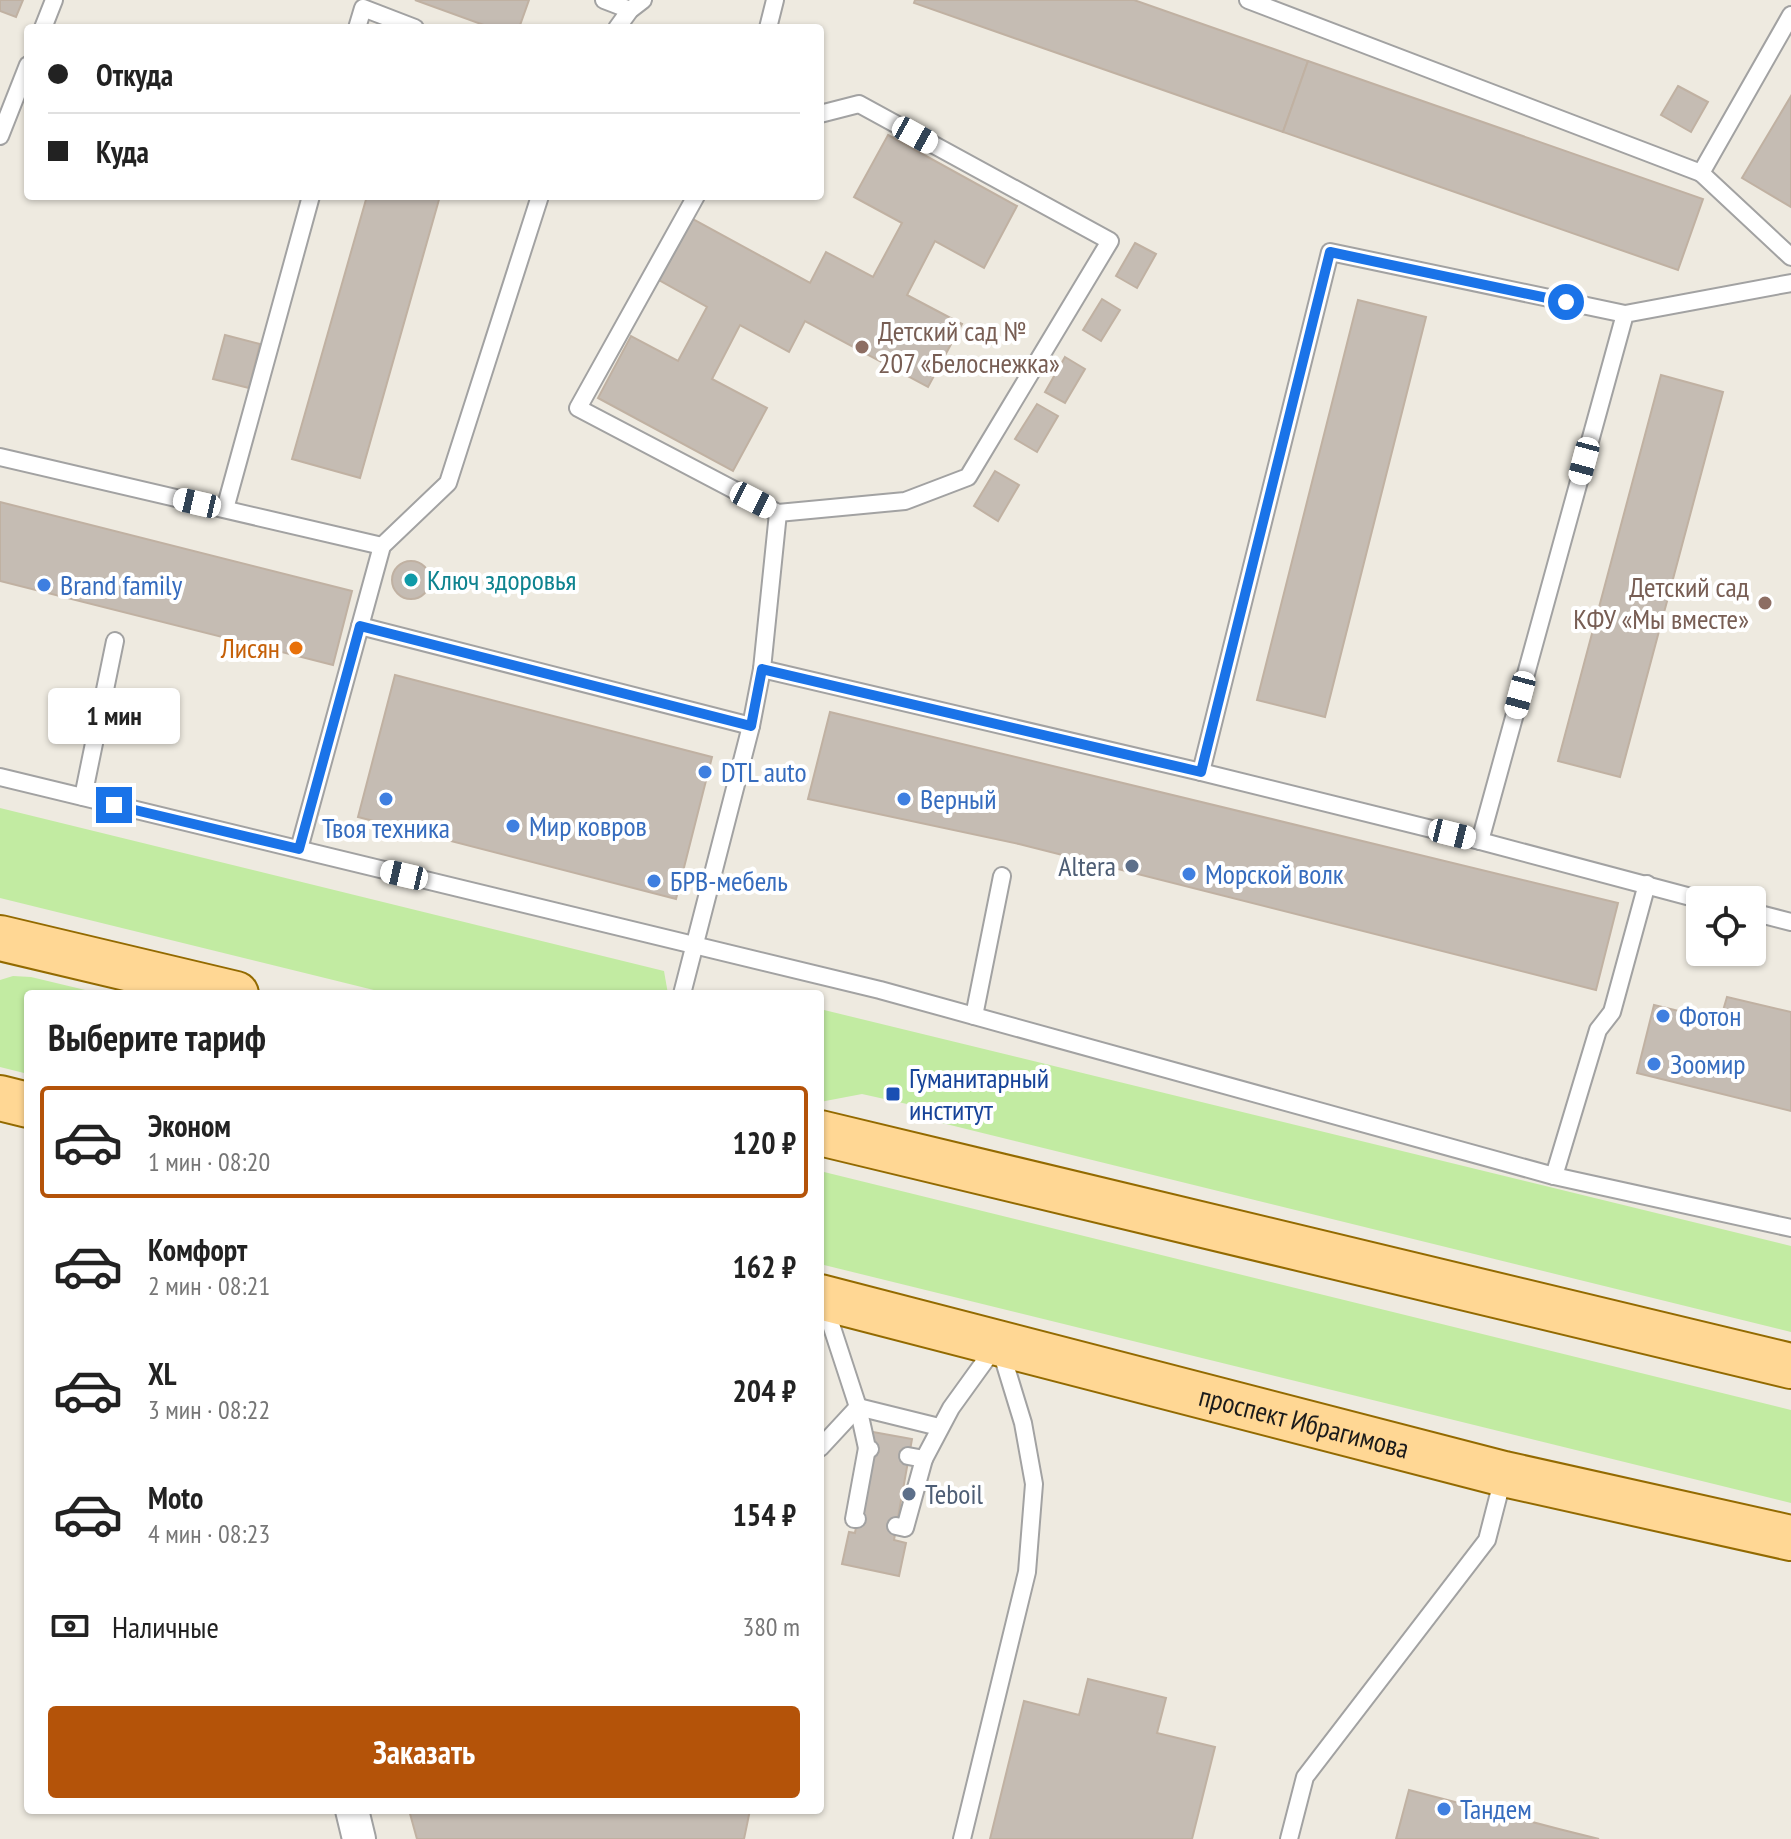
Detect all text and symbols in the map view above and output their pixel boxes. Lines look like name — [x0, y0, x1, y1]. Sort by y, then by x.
text: Откуда — [96, 55, 173, 94]
car — [888, 113, 942, 157]
text: Куда — [96, 132, 149, 171]
route start — [1548, 284, 1584, 320]
place label: Детский сад № 207 «Белоснежка» — [878, 312, 1060, 381]
marker: Детский сад № 207 «Белоснежка» — [853, 338, 871, 356]
car — [1566, 435, 1602, 487]
car — [726, 478, 780, 522]
car — [171, 486, 223, 520]
place label: Ключ здоровья — [427, 561, 576, 598]
place label: Brand family — [60, 566, 183, 603]
place label: Детский сад КФУ «Мы вместе» — [1573, 568, 1749, 637]
marker: Ключ здоровья — [402, 571, 420, 589]
marker: Brand family — [35, 576, 53, 594]
marker: Детский сад КФУ «Мы вместе» — [1756, 594, 1774, 612]
place label: Лисян — [220, 629, 280, 666]
marker: Лисян — [287, 639, 305, 657]
car — [1502, 669, 1538, 721]
callout: 1 мин — [48, 689, 180, 745]
text: 1 мин — [86, 699, 142, 732]
place label: DTL auto — [721, 753, 807, 790]
marker: DTL auto — [696, 763, 714, 781]
place label: Верный — [920, 780, 996, 817]
route end — [96, 787, 132, 823]
marker: Твоя техника — [377, 790, 395, 808]
marker: Верный — [895, 790, 913, 808]
place label: Мир ковров — [529, 807, 647, 844]
place label: Твоя техника — [322, 809, 450, 846]
marker: Мир ковров — [504, 817, 522, 835]
car — [1426, 817, 1478, 851]
place label: Altera — [1058, 847, 1116, 884]
place label: Морской волк — [1205, 855, 1344, 892]
marker: Altera — [1123, 857, 1141, 875]
car — [378, 858, 430, 892]
place label: БРВ-мебель — [670, 862, 788, 899]
marker: Морской волк — [1180, 865, 1198, 883]
marker: БРВ-мебель — [645, 872, 663, 890]
map controls — [1686, 886, 1766, 966]
button: locate — [1686, 886, 1766, 966]
place label: Фотон — [1679, 997, 1741, 1034]
marker: Фотон — [1654, 1007, 1672, 1025]
text: Выберите тариф — [48, 1014, 266, 1061]
place label: Зоомир — [1670, 1045, 1745, 1082]
marker: Зоомир — [1645, 1055, 1663, 1073]
place label: Гуманитарный институт — [909, 1059, 1049, 1128]
marker: Гуманитарный институт — [884, 1085, 902, 1103]
icon: car — [52, 1106, 124, 1178]
text: Эконом — [148, 1106, 231, 1145]
text: 120 ₽ — [732, 1123, 796, 1162]
text: 1 мин · 08:20 — [148, 1145, 270, 1178]
icon: car — [52, 1230, 124, 1302]
text: Комфорт — [148, 1230, 247, 1269]
text: 162 ₽ — [732, 1247, 796, 1286]
text: 2 мин · 08:21 — [148, 1269, 270, 1302]
icon: car — [52, 1354, 124, 1426]
text: XL — [148, 1354, 177, 1393]
text: 204 ₽ — [732, 1371, 796, 1410]
street label: проспект Ибрагимова — [1195, 1377, 1413, 1467]
text: 3 мин · 08:22 — [148, 1393, 270, 1426]
place label: Teboil — [925, 1475, 984, 1512]
icon: car — [52, 1478, 124, 1550]
text: Moto — [148, 1478, 203, 1517]
marker: Teboil — [900, 1485, 918, 1503]
text: 154 ₽ — [732, 1495, 796, 1534]
text: 4 мин · 08:23 — [148, 1517, 270, 1550]
icon: cash — [48, 1604, 92, 1648]
text: Наличные — [112, 1607, 219, 1646]
text: 380 m — [742, 1610, 800, 1643]
button: Заказать — [48, 1706, 800, 1798]
place label: Тандем — [1460, 1790, 1532, 1827]
marker: Тандем — [1435, 1800, 1453, 1818]

